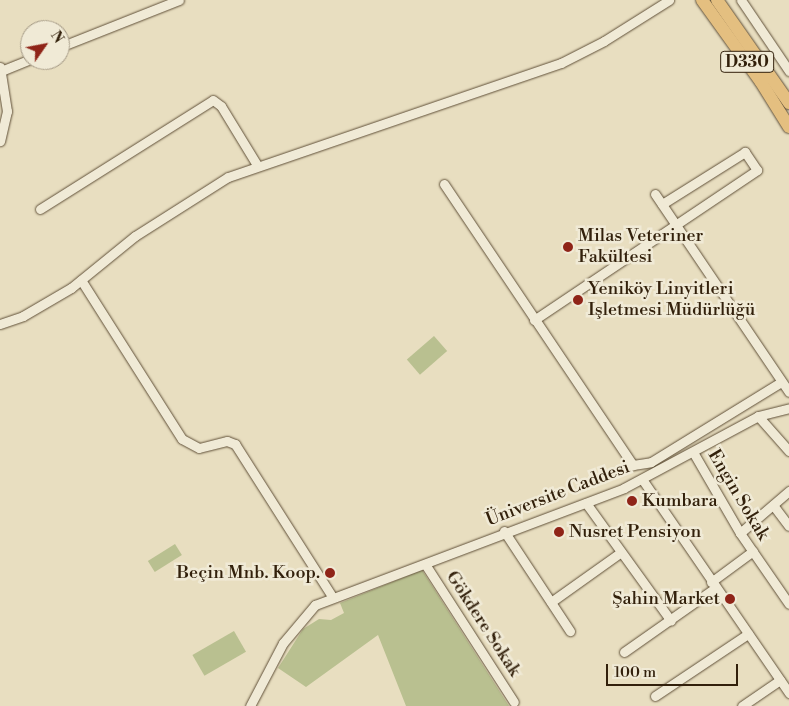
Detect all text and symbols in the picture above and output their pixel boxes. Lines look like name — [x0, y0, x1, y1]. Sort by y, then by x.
north arrow — [20, 20, 70, 70]
text: N — [46, 28, 67, 47]
road number: D330 — [720, 48, 774, 76]
place label: Milas Veteriner Fakültesi — [578, 226, 703, 268]
marker: Milas Veteriner Fakültesi — [562, 241, 574, 253]
place label: Yeniköy Linyitleri Işletmesi Müdürlüğü — [588, 279, 755, 322]
marker: Yeniköy Linyitleri Işletmesi Müdürlüğü — [572, 294, 584, 306]
street label: Engin Sokak — [703, 446, 773, 544]
street label: Üniversite Caddesi — [483, 457, 633, 531]
place label: Kumbara — [642, 490, 718, 512]
marker: Kumbara — [626, 495, 638, 507]
place label: Nusret Pensiyon — [569, 521, 701, 543]
marker: Nusret Pensiyon — [553, 526, 565, 538]
place label: Beçin Mnb. Koop. — [176, 562, 320, 584]
marker: Beçin Mnb. Koop. — [324, 567, 336, 579]
street label: Gökdere Sokak — [441, 567, 525, 681]
place label: Şahin Market — [612, 588, 720, 610]
marker: Şahin Market — [724, 593, 736, 605]
scale bar — [609, 654, 742, 686]
text: 100 m — [614, 663, 656, 682]

